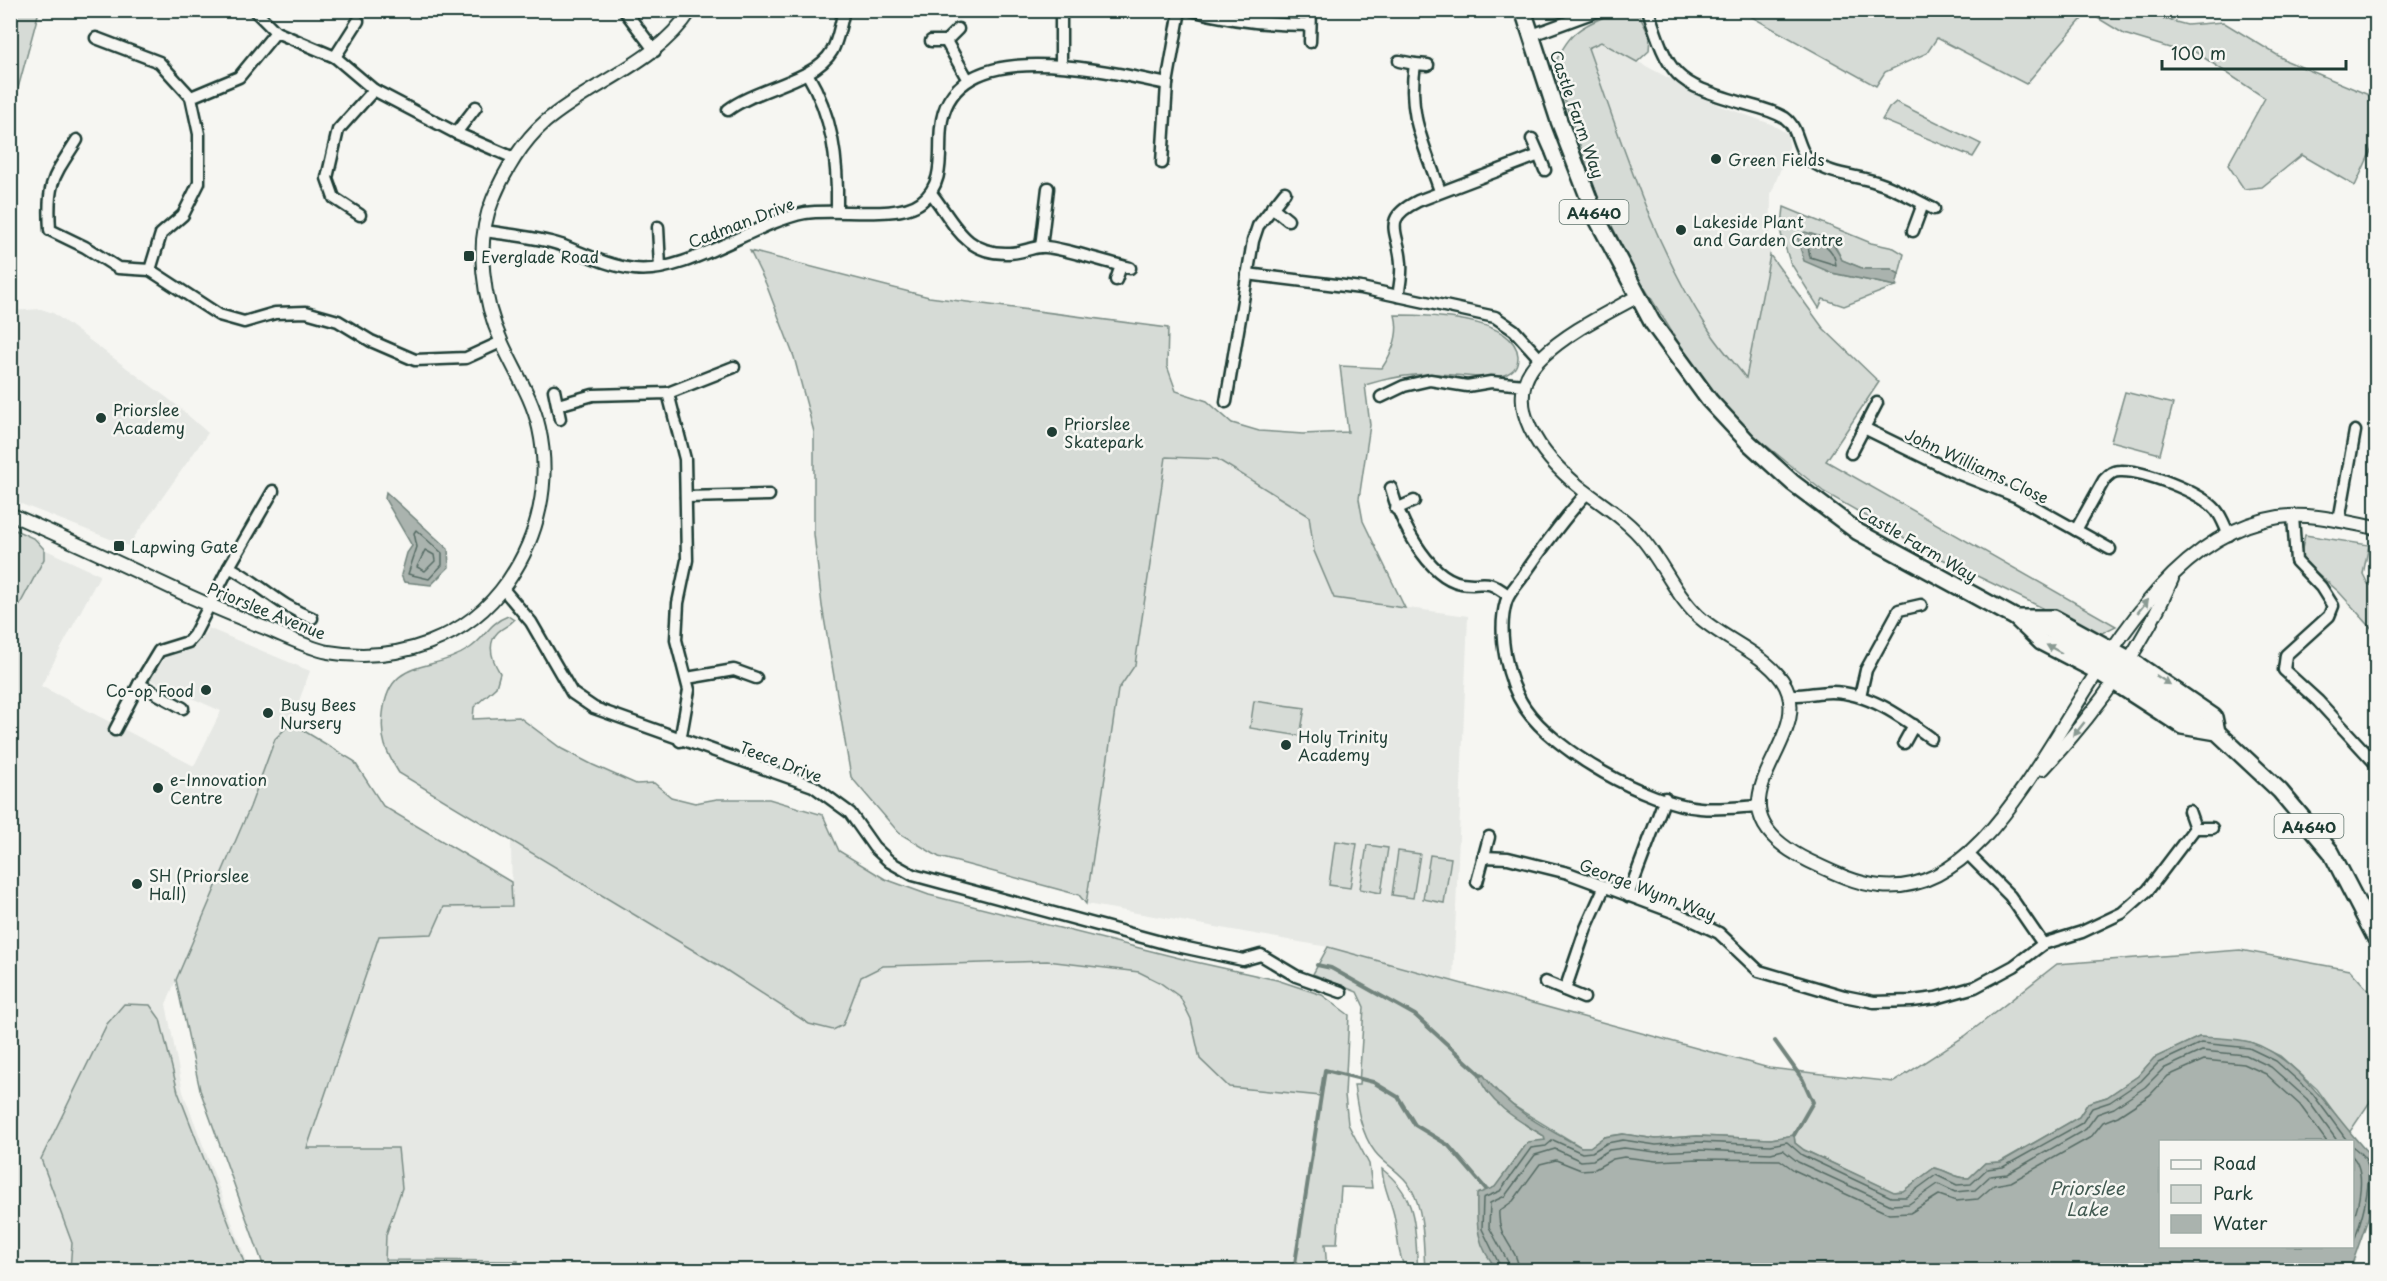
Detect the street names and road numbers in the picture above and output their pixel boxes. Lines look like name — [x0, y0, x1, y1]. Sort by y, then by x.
street label: Castle Farm Way — [1545, 47, 1611, 181]
street label: Cadman Drive — [684, 191, 798, 253]
road number: A4640 — [1560, 200, 1628, 224]
street label: John Williams Close — [1901, 421, 2053, 509]
street label: Castle Farm Way — [1854, 499, 1982, 587]
street label: Priorslee Avenue — [204, 575, 330, 645]
street label: Teece Drive — [736, 734, 826, 788]
road number: A4640 — [2274, 814, 2344, 838]
street label: George Wynn Way — [1576, 852, 1720, 926]

